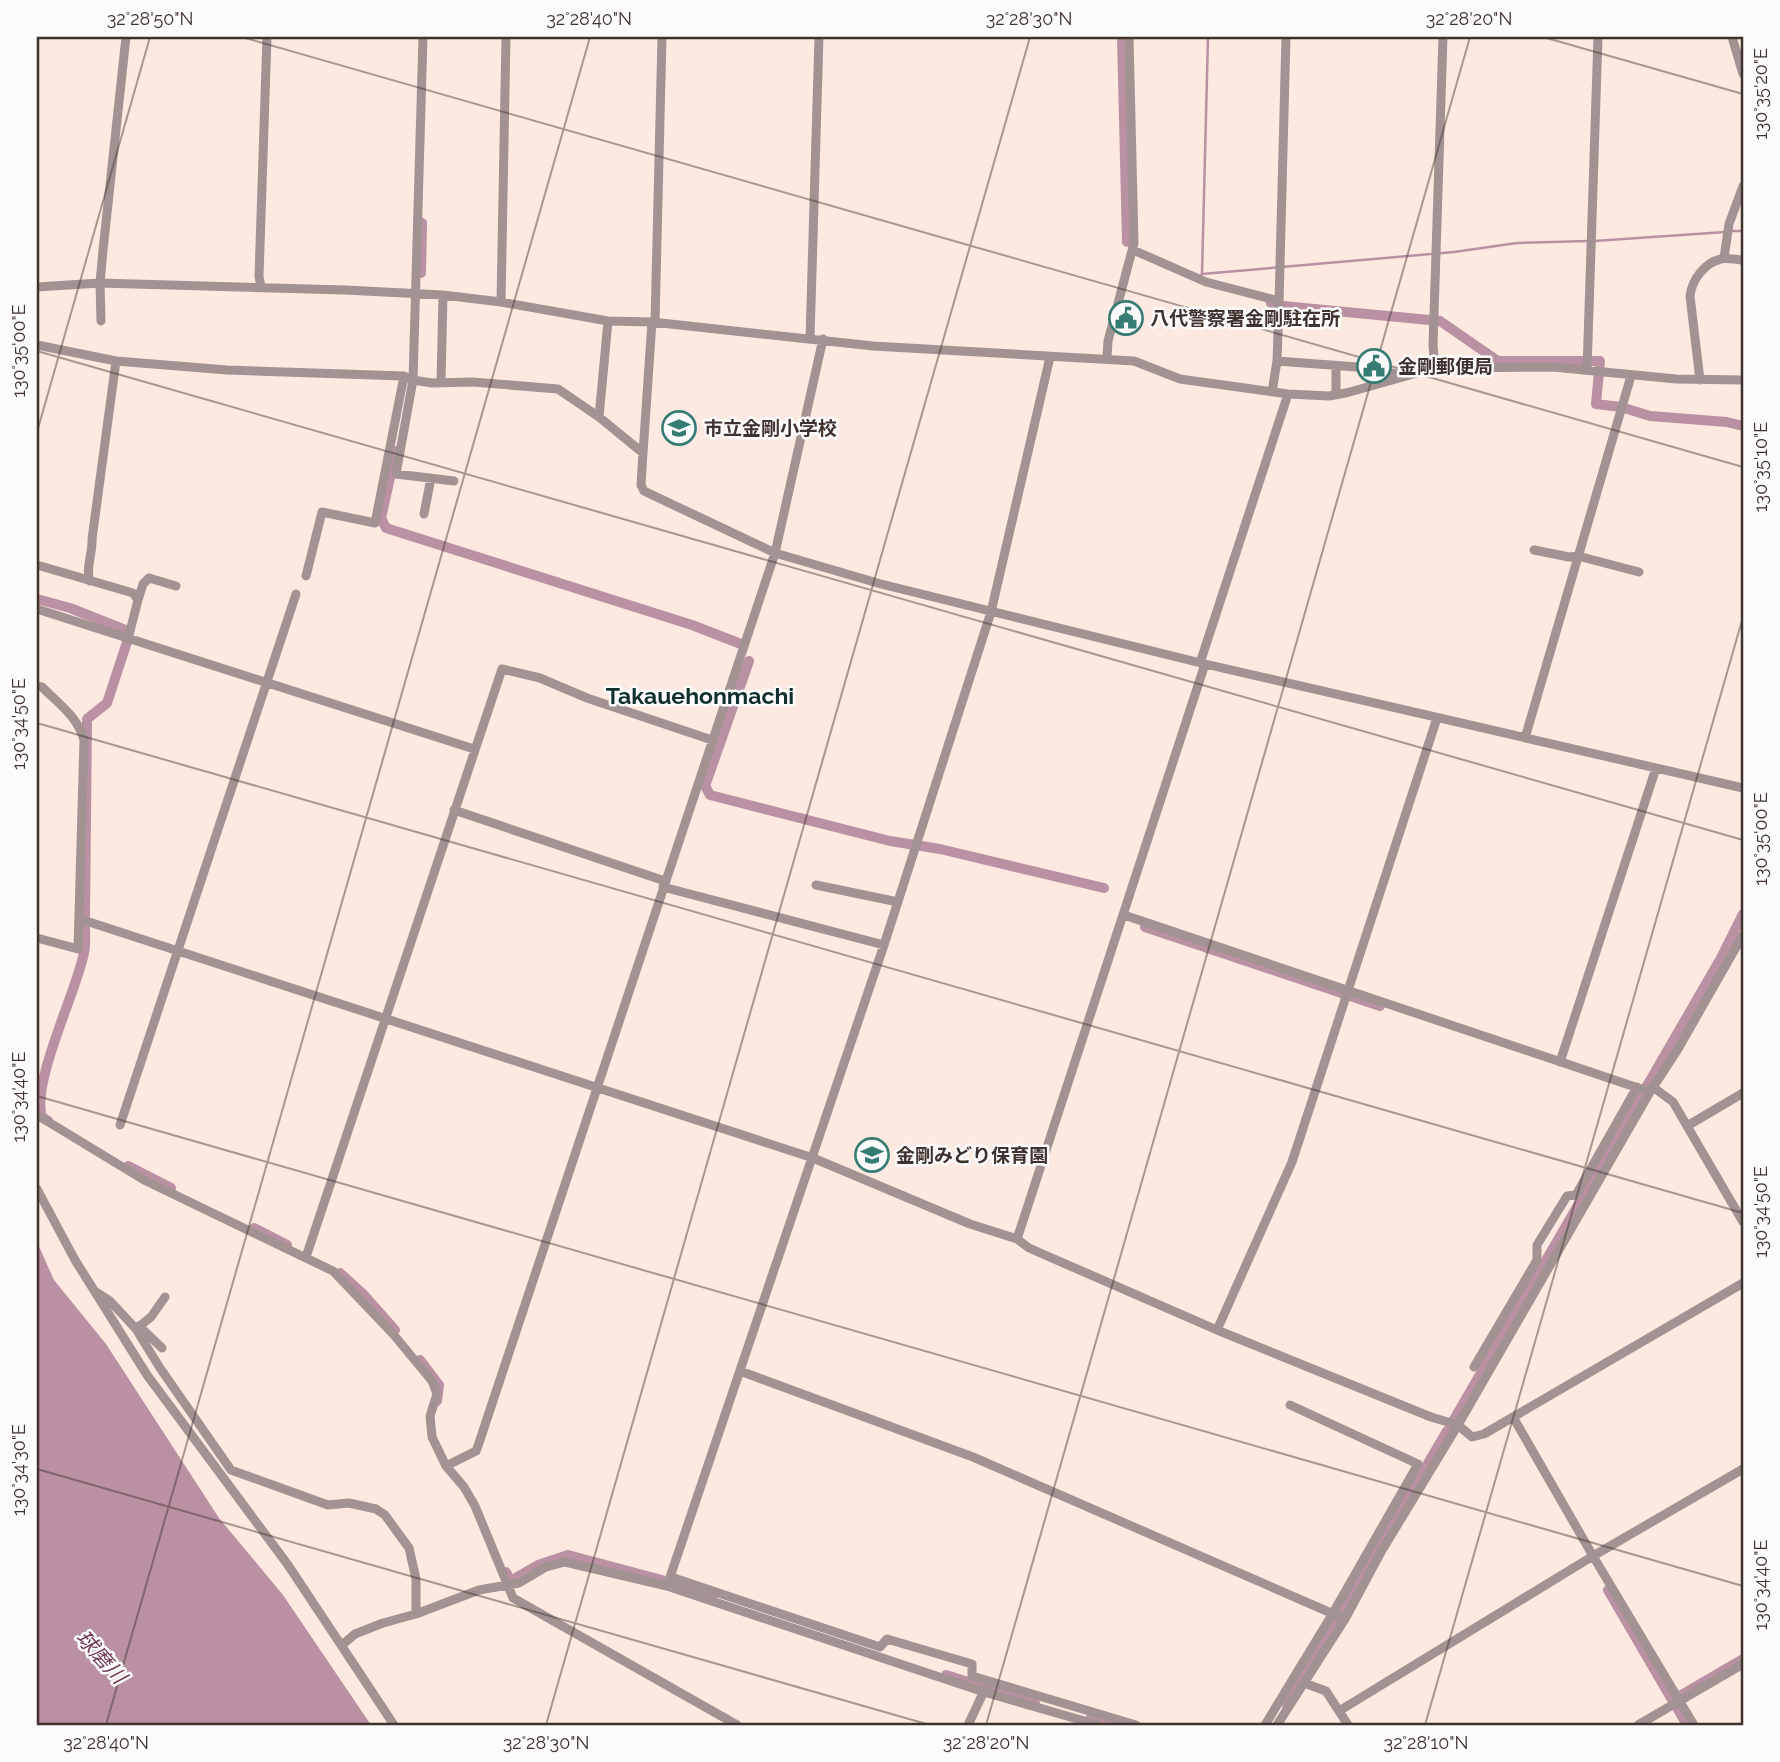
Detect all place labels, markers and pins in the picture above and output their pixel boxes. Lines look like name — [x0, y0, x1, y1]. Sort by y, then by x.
public building icon: 八代警察署金剛駐在所 — [1107, 299, 1145, 337]
place label: 八代警察署金剛駐在所 — [1150, 307, 1340, 329]
public building icon: 金剛郵便局 — [1355, 347, 1393, 385]
place label: 金剛郵便局 — [1398, 355, 1493, 377]
school or university icon: 市立金剛小学校 — [660, 409, 698, 447]
place label: 市立金剛小学校 — [704, 417, 837, 439]
school or university icon: 金剛みどり保育園 — [853, 1136, 891, 1174]
place label: 金剛みどり保育園 — [896, 1144, 1048, 1166]

